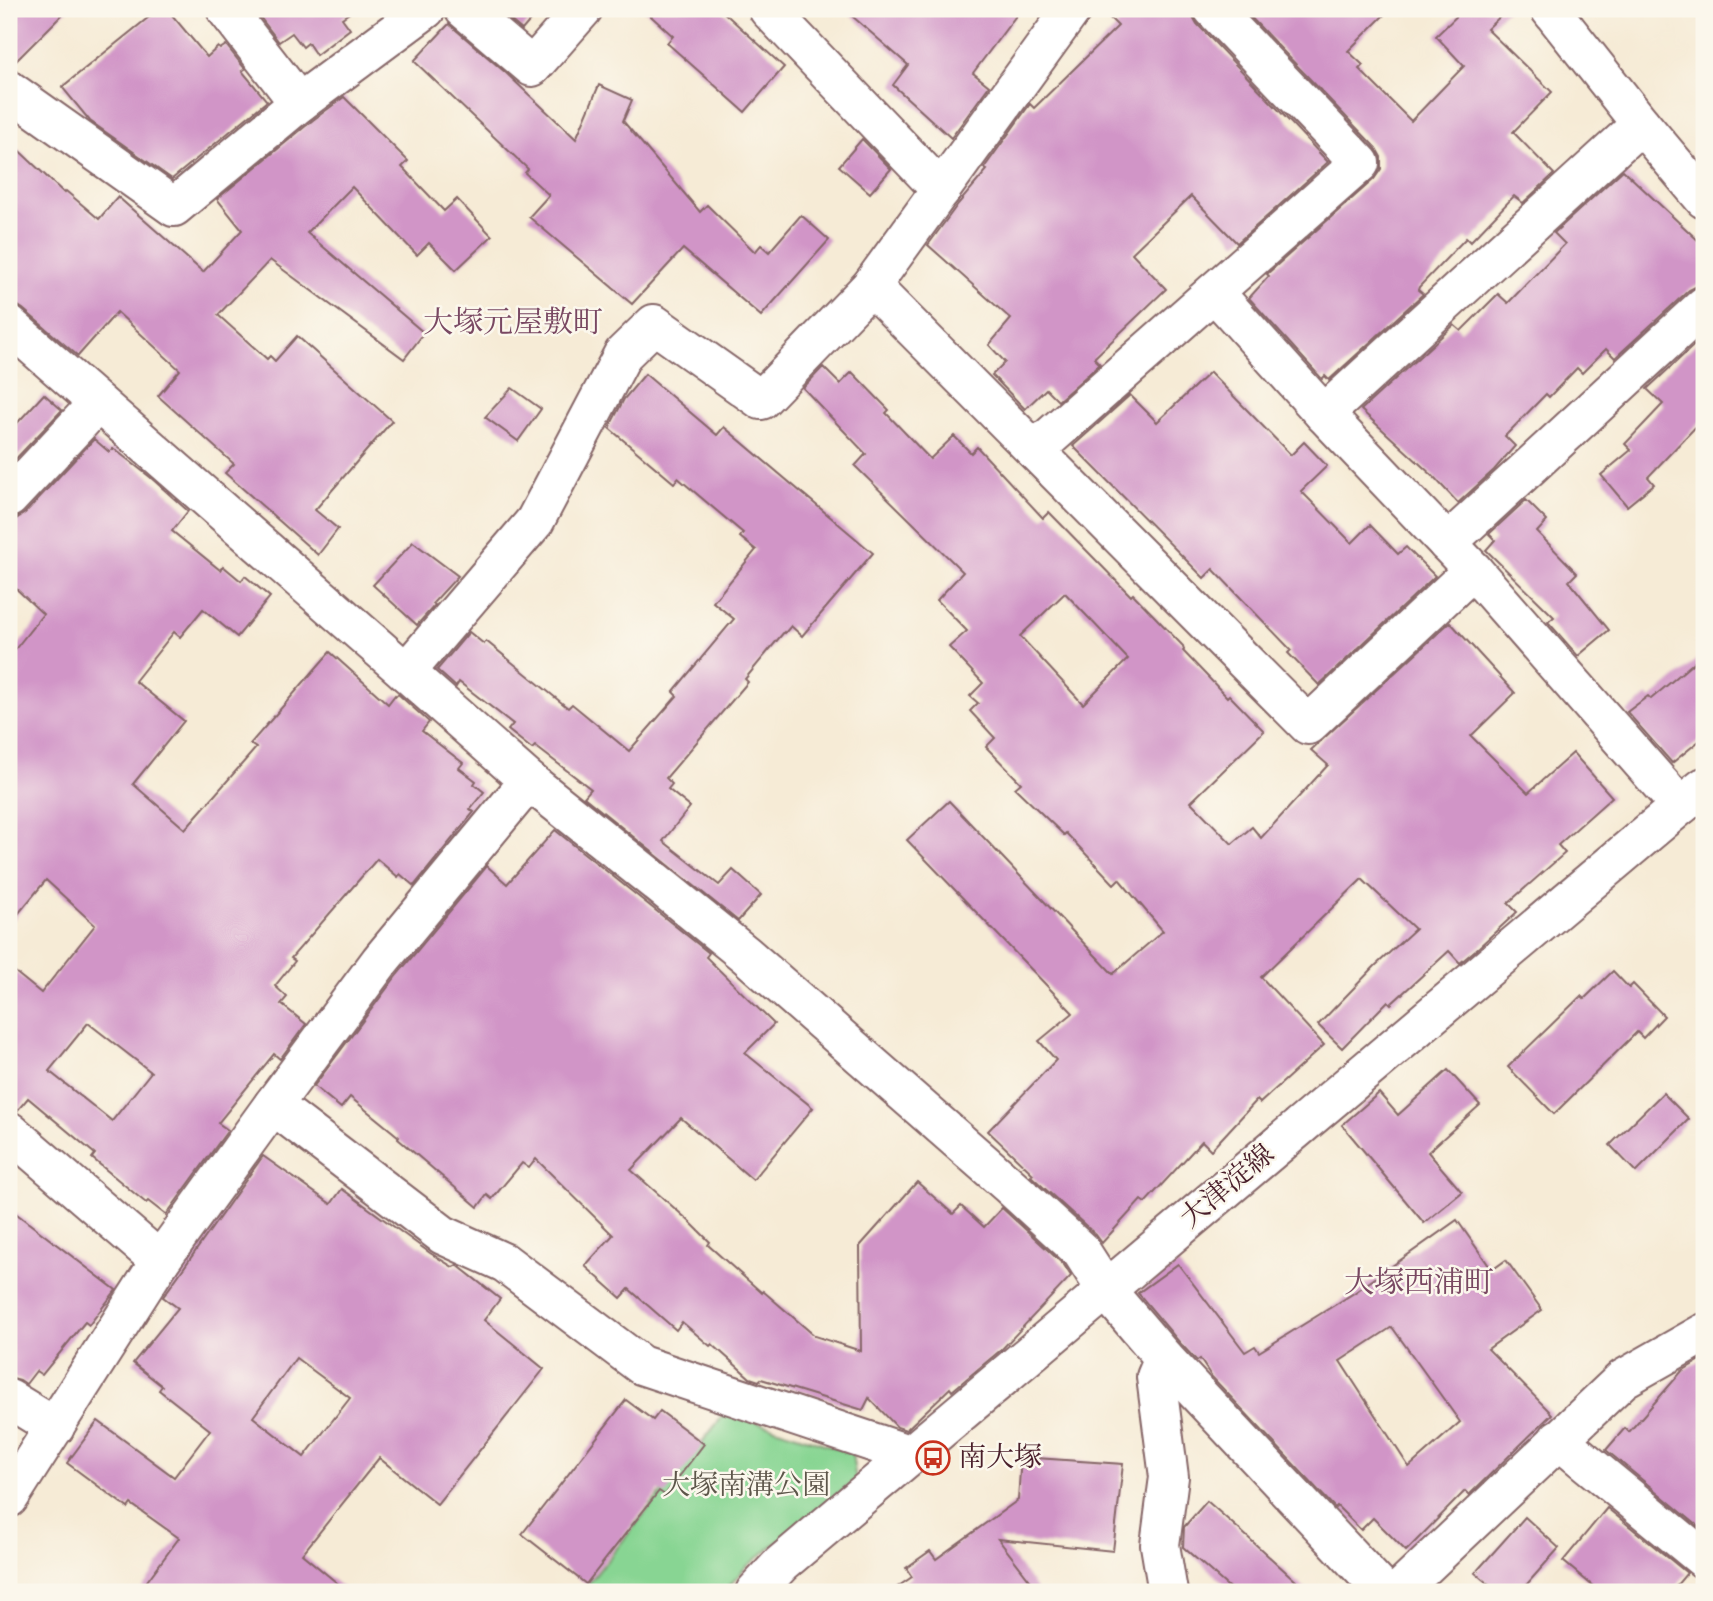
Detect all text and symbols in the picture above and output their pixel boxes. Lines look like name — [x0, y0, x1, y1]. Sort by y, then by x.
district label: 大塚元屋敷町 — [423, 303, 603, 345]
street label: 大津淀線 — [1173, 1136, 1283, 1238]
district label: 大塚西浦町 — [1344, 1263, 1494, 1305]
bus stop icon: 南大塚 — [914, 1439, 952, 1477]
place label: 南大塚 — [958, 1439, 1042, 1478]
park label: 大塚南溝公園 — [662, 1467, 830, 1506]

